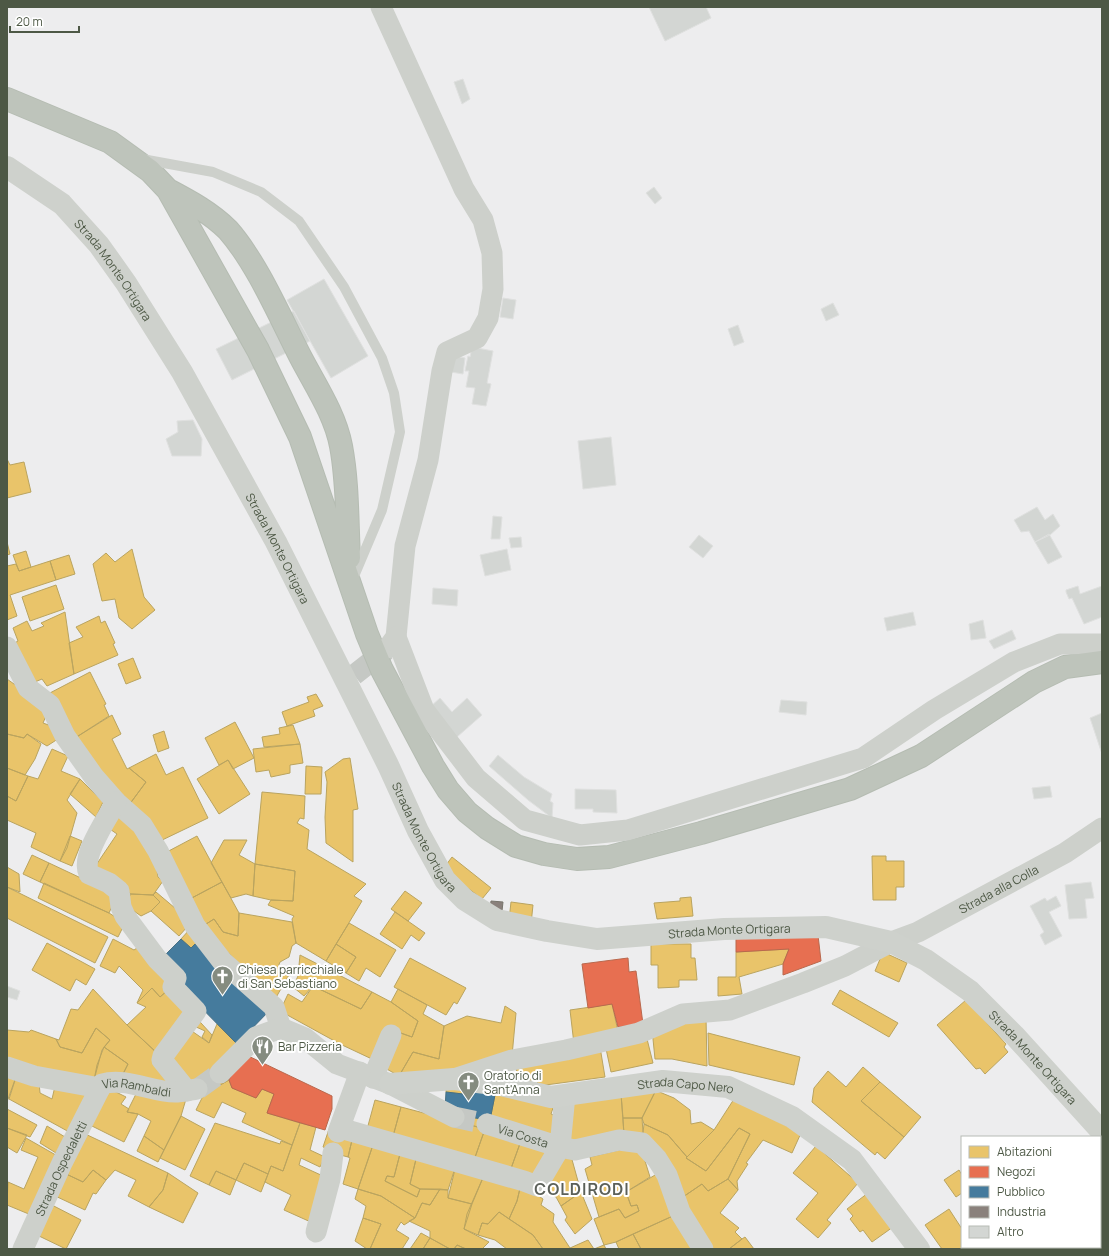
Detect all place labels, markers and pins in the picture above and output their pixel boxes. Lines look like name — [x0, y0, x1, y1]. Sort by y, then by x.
place label: Chiesa parricchiale di San Sebastiano — [238, 961, 344, 992]
church icon: Chiesa parricchiale di San Sebastiano — [210, 963, 236, 996]
restaurant icon: Bar Pizzeria — [249, 1033, 275, 1066]
place label: Bar Pizzeria — [278, 1038, 342, 1055]
place label: Oratorio di Sant'Anna — [484, 1067, 542, 1098]
church icon: Oratorio di Sant'Anna — [456, 1069, 482, 1102]

